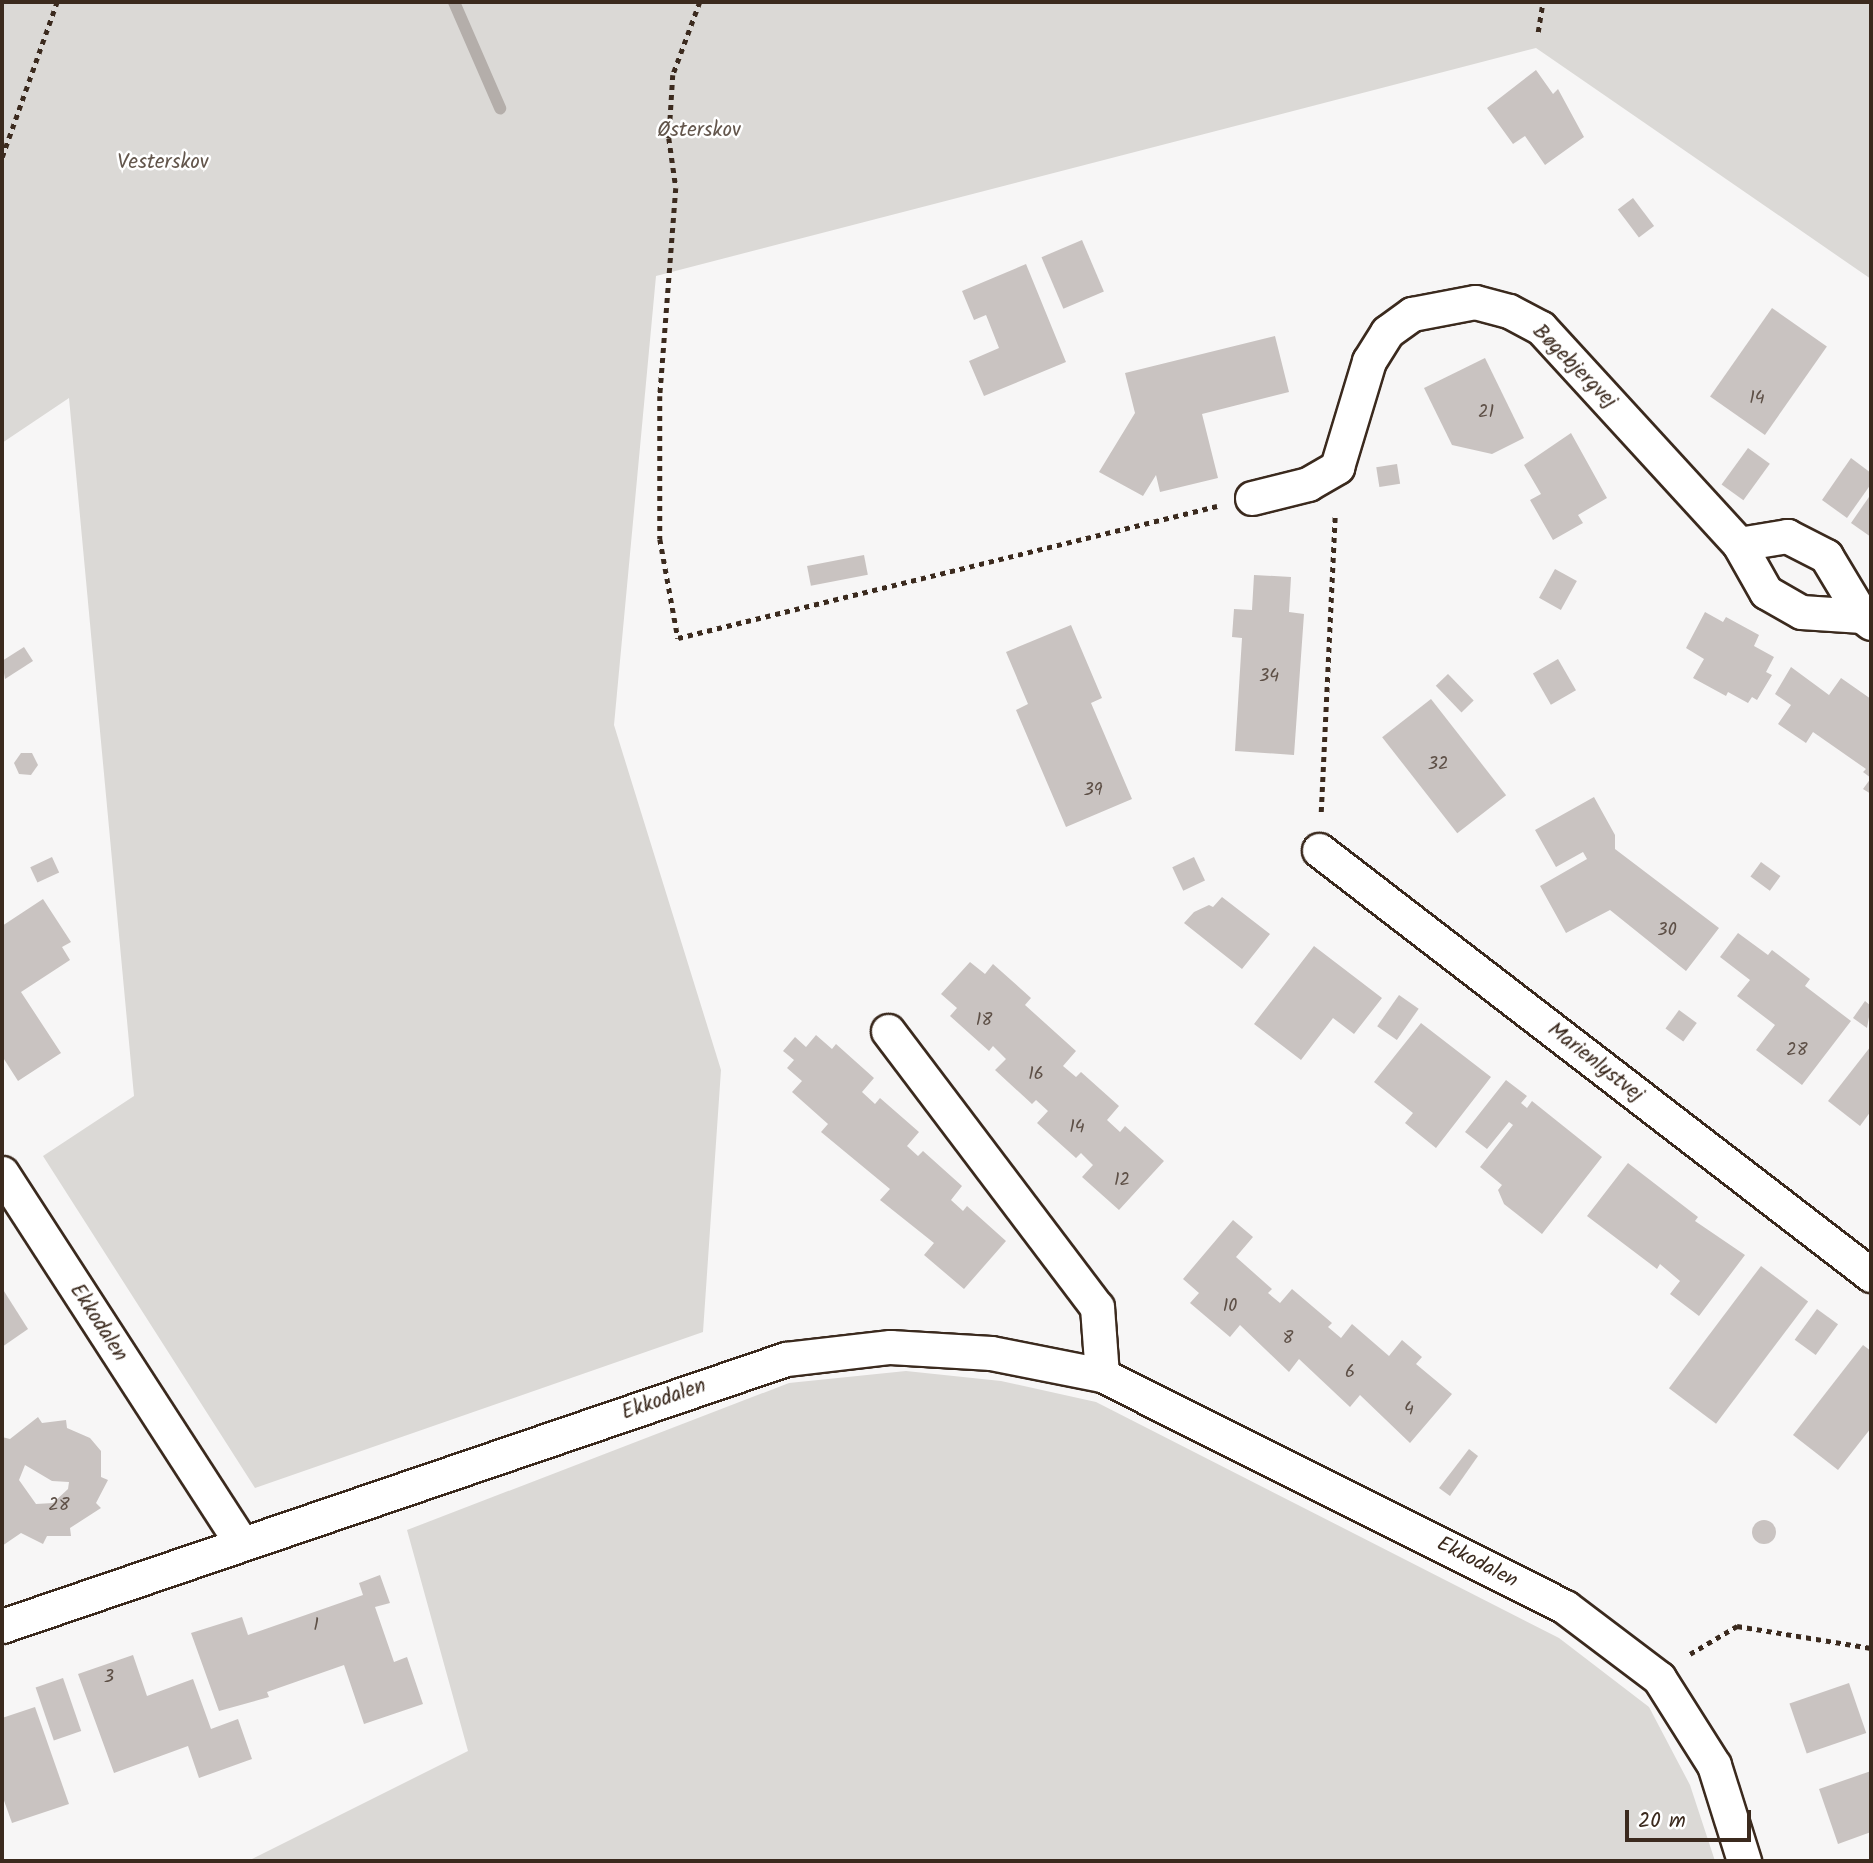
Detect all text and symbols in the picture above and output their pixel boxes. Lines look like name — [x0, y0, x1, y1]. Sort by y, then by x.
park label: Østerskov — [657, 118, 741, 144]
park label: Vesterskov — [117, 150, 209, 176]
street label: Bøgebjergvej — [1527, 320, 1621, 414]
house number: 14 — [1749, 388, 1765, 410]
house number: 21 — [1478, 402, 1494, 424]
house number: 34 — [1259, 666, 1279, 688]
house number: 32 — [1428, 754, 1448, 776]
house number: 39 — [1083, 780, 1103, 802]
house number: 30 — [1657, 920, 1677, 942]
house number: 18 — [976, 1010, 992, 1032]
street label: Marienlystvej — [1542, 1018, 1648, 1108]
house number: 28 — [1786, 1040, 1808, 1062]
house number: 16 — [1028, 1064, 1044, 1086]
house number: 14 — [1069, 1117, 1085, 1139]
house number: 12 — [1114, 1170, 1130, 1192]
street label: Ekkodalen — [64, 1279, 132, 1367]
house number: 10 — [1223, 1296, 1237, 1318]
house number: 8 — [1283, 1328, 1293, 1350]
house number: 6 — [1345, 1362, 1355, 1384]
street label: Ekkodalen — [618, 1374, 710, 1426]
house number: 4 — [1404, 1399, 1414, 1421]
house number: 28 — [48, 1495, 70, 1517]
street label: Ekkodalen — [1432, 1532, 1522, 1594]
house number: 1 — [313, 1615, 319, 1637]
house number: 3 — [104, 1667, 114, 1689]
scale bar — [1628, 1797, 1754, 1841]
text: 20 m — [1638, 1805, 1686, 1838]

